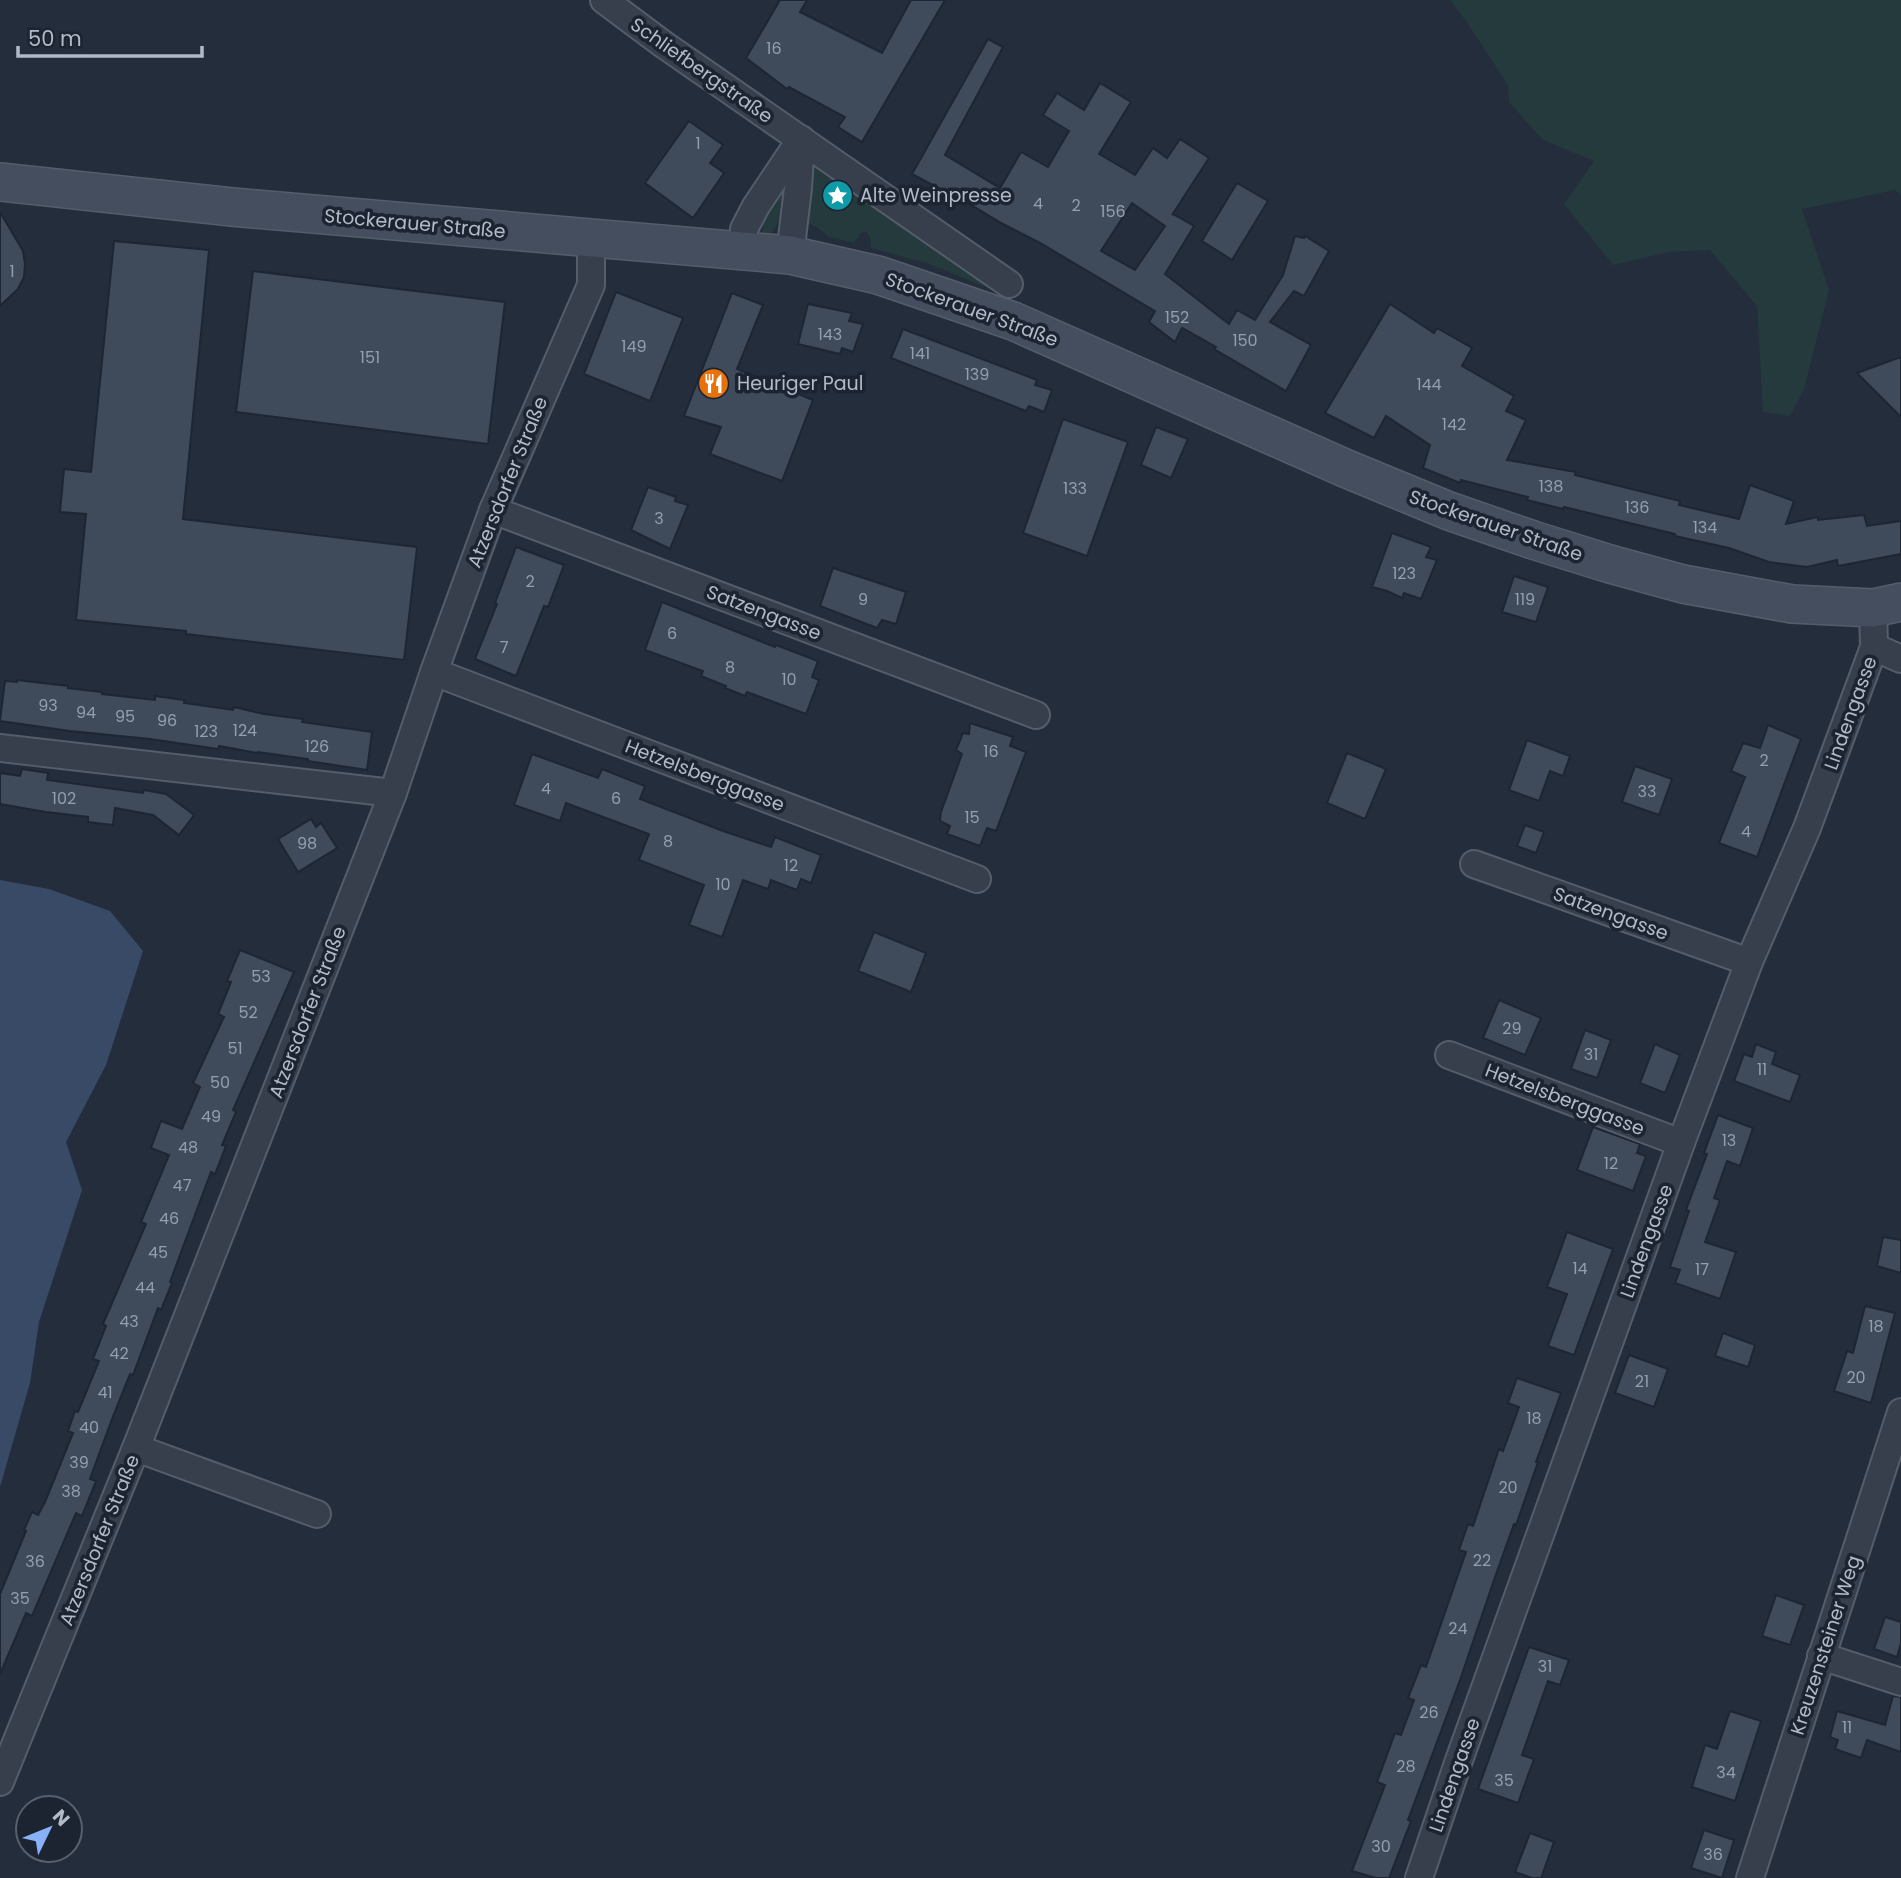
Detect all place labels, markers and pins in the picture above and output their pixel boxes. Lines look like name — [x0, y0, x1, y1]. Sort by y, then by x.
place icon: Alte Weinpresse — [820, 178, 854, 212]
place label: Alte Weinpresse — [860, 182, 1012, 209]
restaurant icon: Heuriger Paul — [697, 366, 731, 400]
place label: Heuriger Paul — [737, 370, 863, 397]

